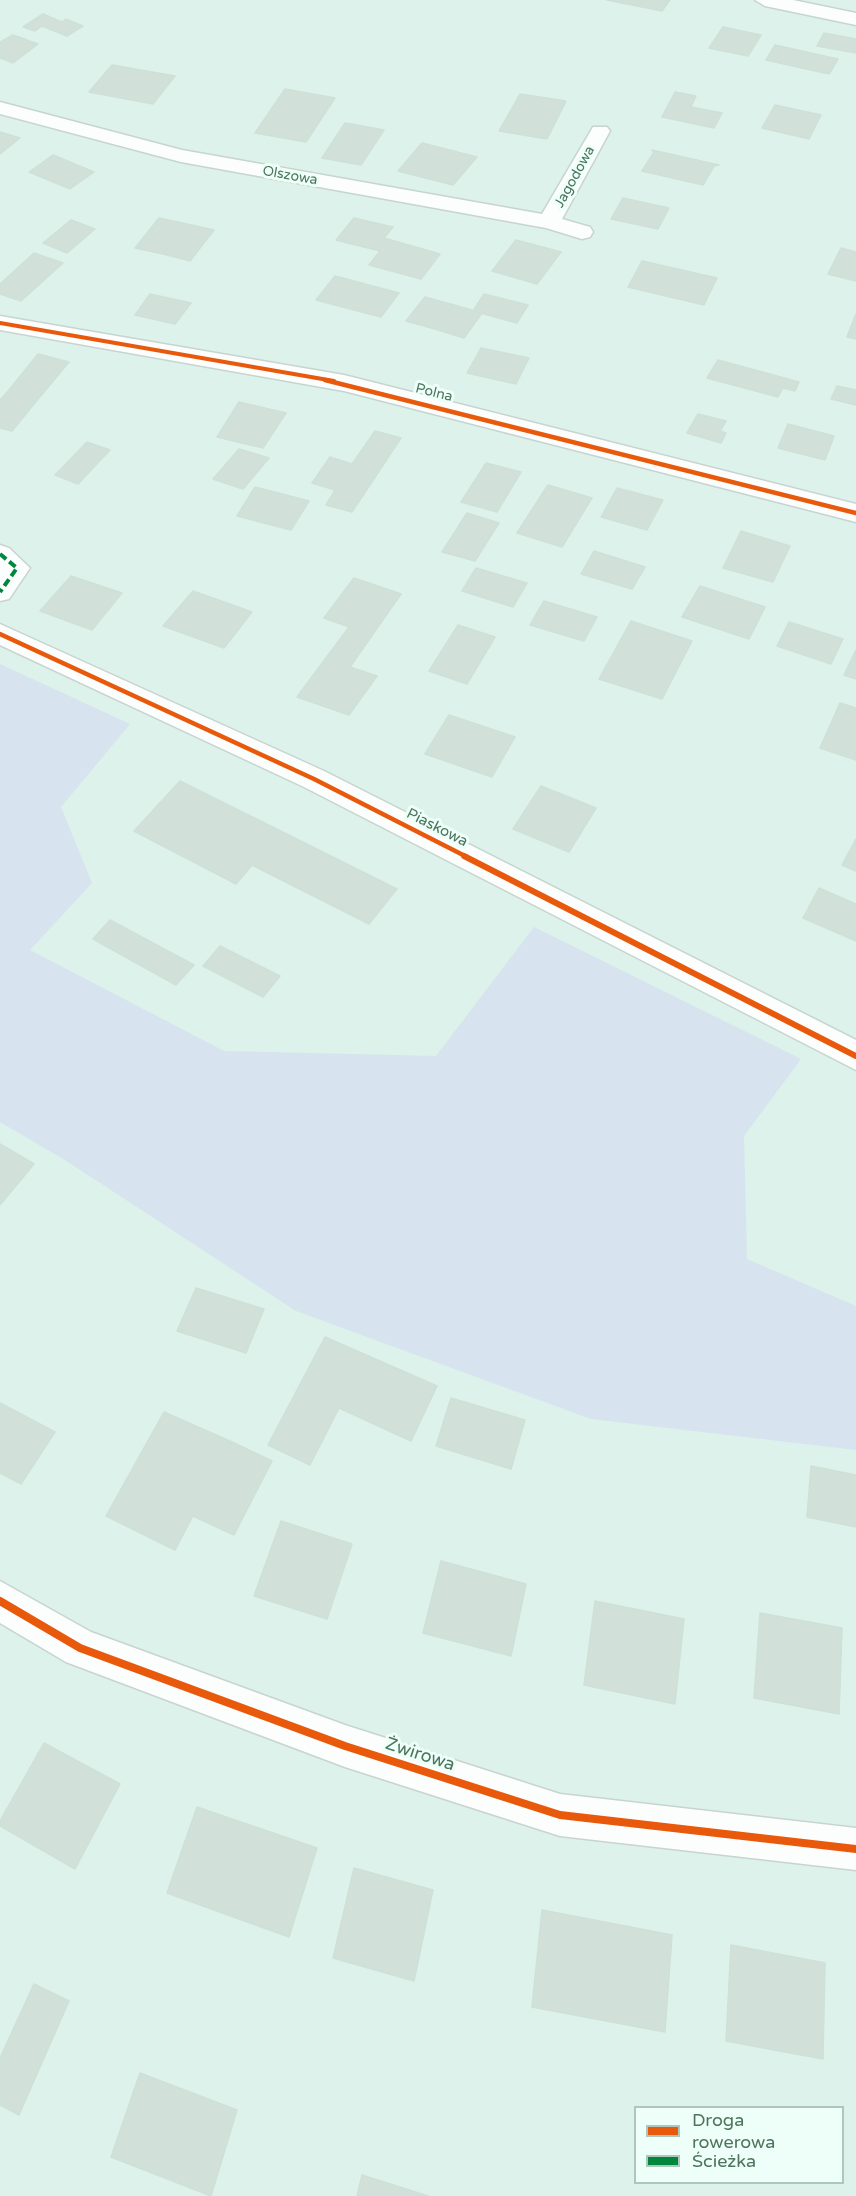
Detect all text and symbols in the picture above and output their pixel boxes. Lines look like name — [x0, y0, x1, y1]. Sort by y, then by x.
street label: Jagodowa — [551, 143, 599, 211]
street label: Olszowa — [261, 163, 319, 189]
street label: Polna — [414, 380, 454, 406]
street label: Piaskowa — [403, 805, 471, 851]
street label: Żwirowa — [382, 1734, 458, 1776]
legend — [634, 2106, 844, 2184]
text: Droga rowerowa — [692, 2109, 775, 2153]
text: Ścieżka — [692, 2150, 756, 2172]

